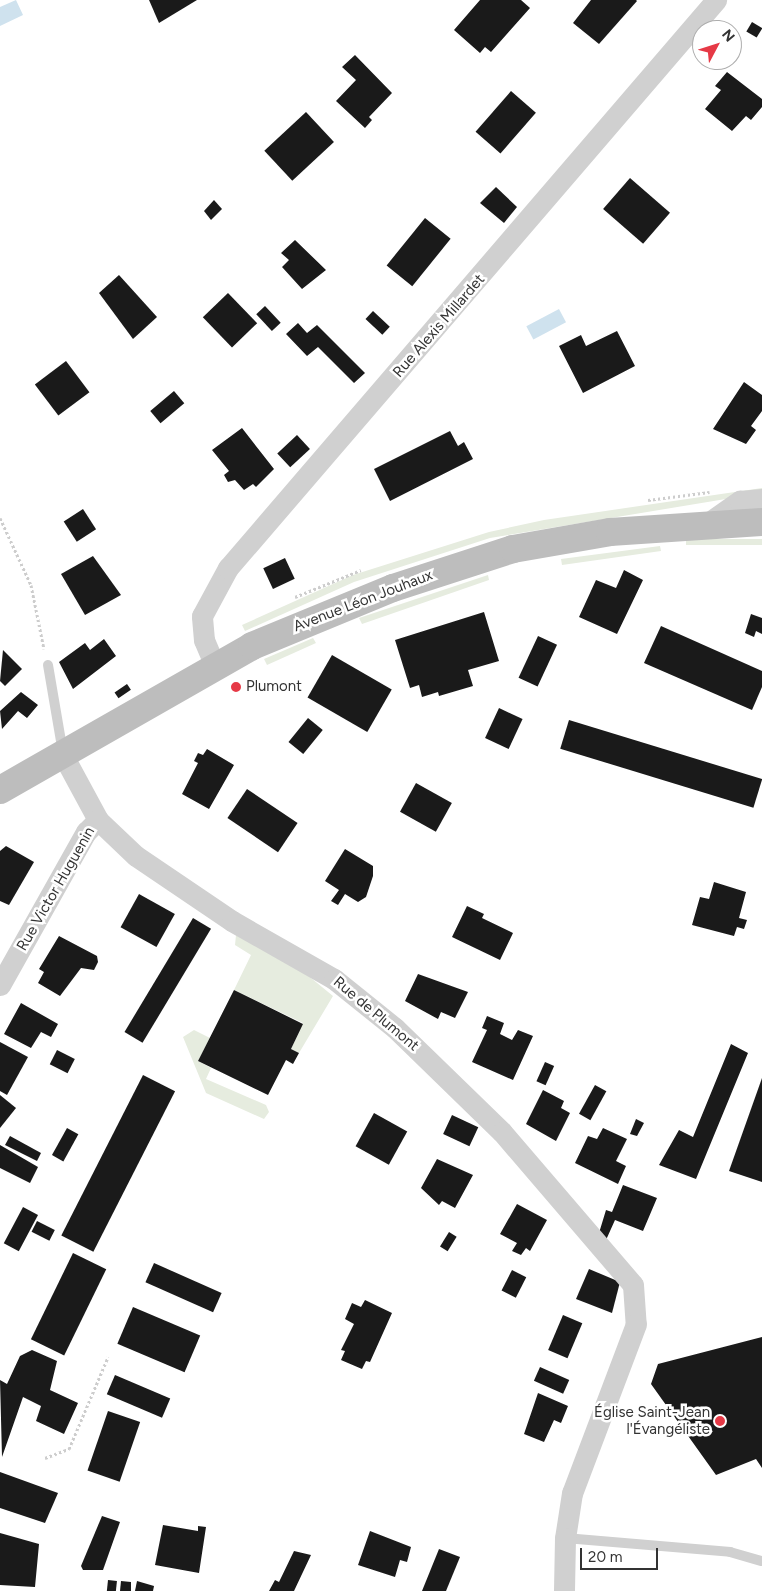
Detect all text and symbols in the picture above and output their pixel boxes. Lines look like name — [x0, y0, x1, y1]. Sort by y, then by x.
north arrow — [692, 20, 742, 70]
text: N — [718, 26, 738, 45]
street label: Rue Alexis Millardet — [389, 271, 489, 381]
street label: Avenue Léon Jouhaux — [291, 566, 435, 636]
place label: Plumont — [246, 678, 302, 696]
marker: Plumont — [230, 681, 242, 693]
street label: Rue Victor Huguenin — [13, 824, 99, 954]
street label: Rue de Plumont — [330, 973, 422, 1055]
place label: Église Saint-Jean l'Évangéliste — [594, 1403, 710, 1438]
marker: Église Saint-Jean l'Évangéliste — [714, 1415, 726, 1427]
scale bar — [582, 1538, 660, 1570]
text: 20 m — [588, 1548, 622, 1566]

